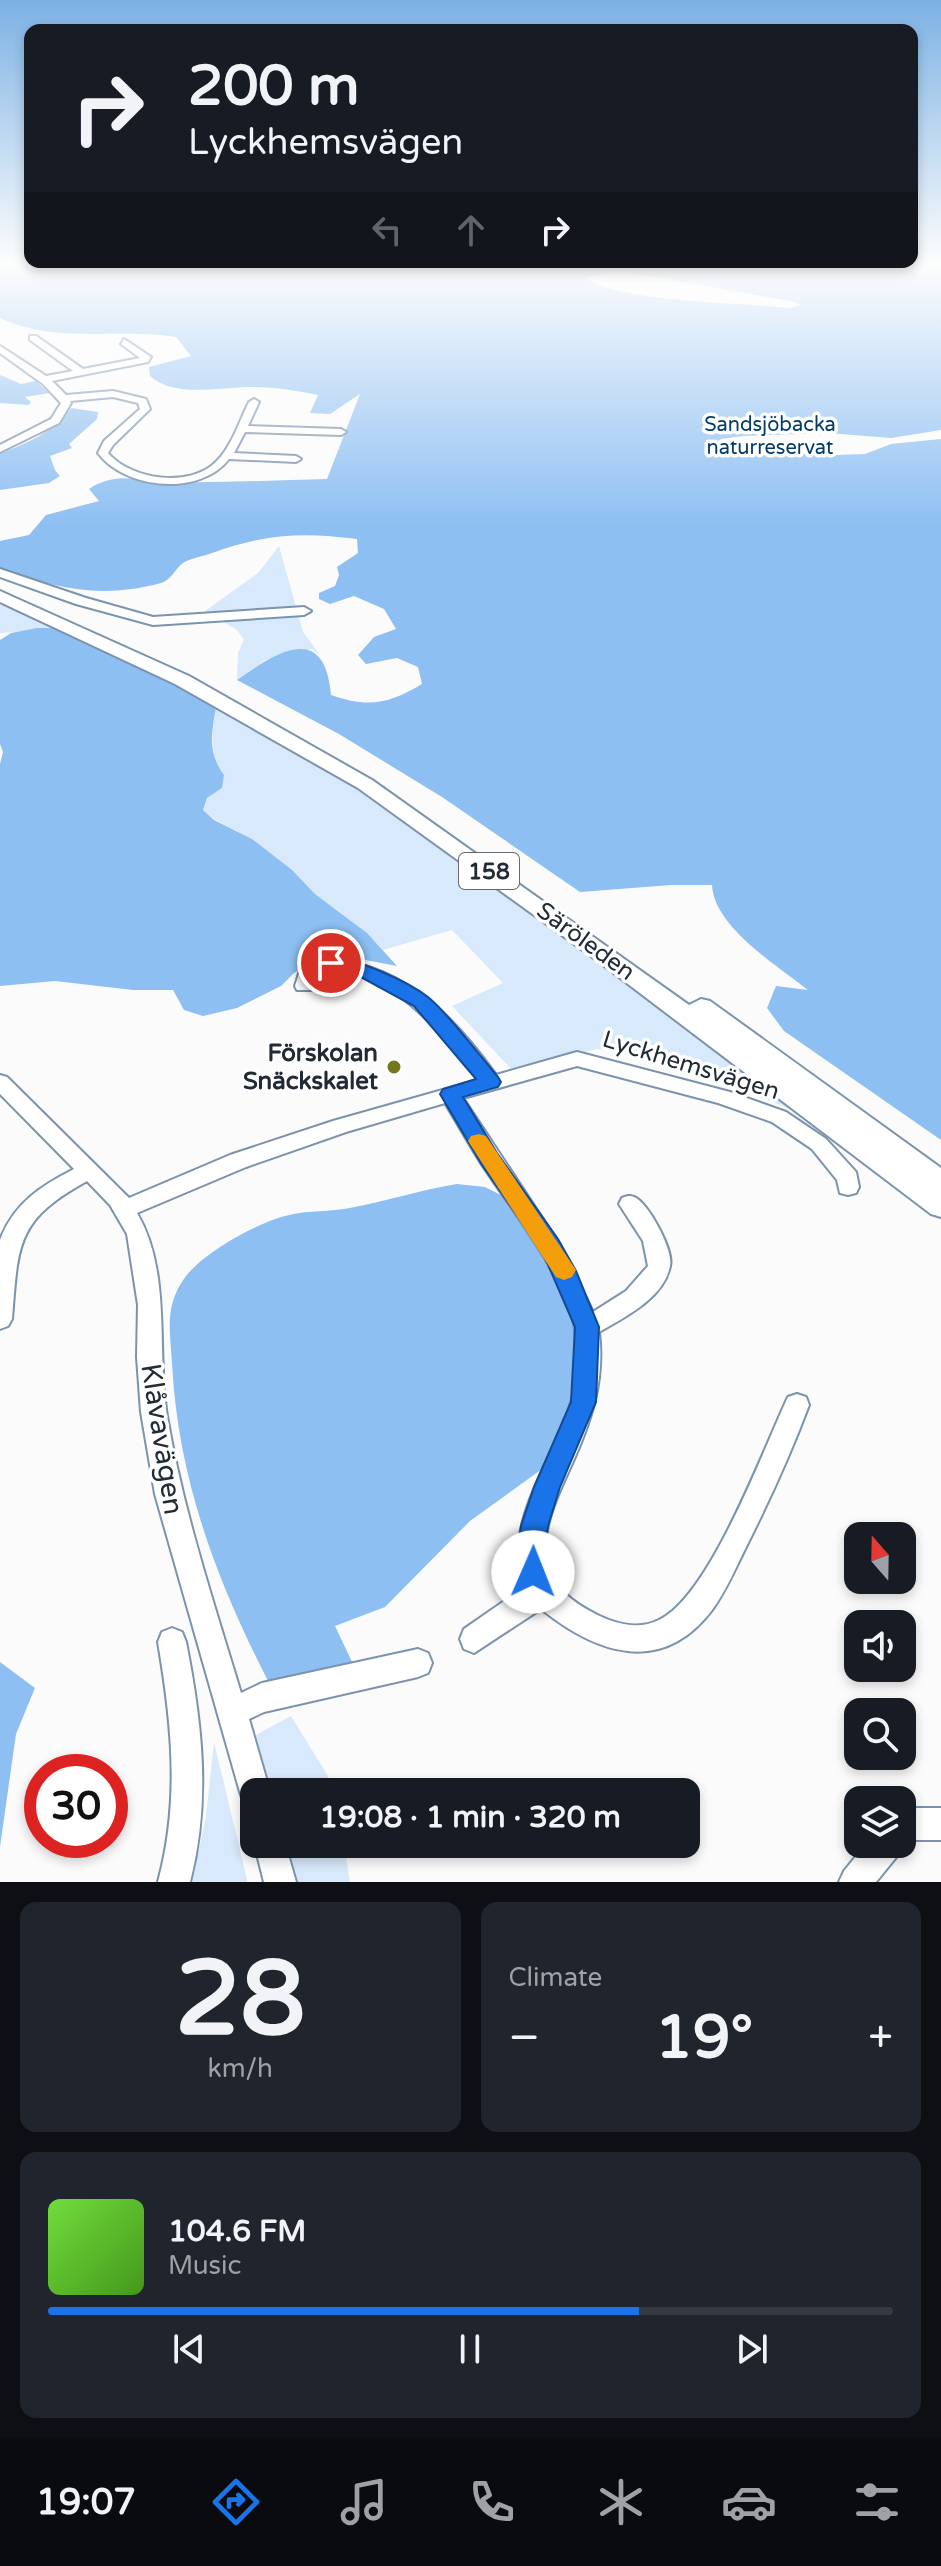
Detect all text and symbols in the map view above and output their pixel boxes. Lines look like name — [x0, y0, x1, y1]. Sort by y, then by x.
text: 200 m — [188, 53, 359, 120]
icon: right — [56, 56, 160, 160]
text: Lyckhemsvägen — [188, 121, 463, 164]
icon: left — [365, 208, 409, 252]
icon: ahead — [449, 208, 493, 252]
icon: right — [533, 208, 577, 252]
park label: Sandsjöbacka naturreservat — [704, 413, 836, 460]
road number: 158 — [459, 853, 519, 889]
street label: Säröleden — [531, 896, 641, 987]
pin — [297, 929, 365, 997]
icon: arrive — [309, 941, 353, 985]
street label: Lyckhemsvägen — [599, 1025, 783, 1106]
place label: Förskolan Snäckskalet — [243, 1039, 379, 1096]
marker: Förskolan Snäckskalet — [385, 1058, 403, 1076]
street label: Klåvavägen — [133, 1361, 191, 1517]
north arrow — [844, 1522, 916, 1594]
map controls — [844, 1522, 916, 1858]
position arrow — [491, 1530, 575, 1614]
button: sound — [844, 1610, 916, 1682]
button: search — [844, 1698, 916, 1770]
speed limit sign: 30 — [24, 1754, 128, 1858]
button: layers — [844, 1786, 916, 1858]
text: 19:08 · 1 min · 320 m — [319, 1799, 621, 1836]
text: 28 — [175, 1938, 306, 2063]
text: Climate — [509, 1962, 602, 1993]
text: 19° — [655, 2002, 753, 2074]
text: − — [509, 2012, 540, 2065]
text: + — [868, 2012, 893, 2065]
text: km/h — [208, 2053, 273, 2084]
text: 104.6 FM — [168, 2213, 306, 2250]
text: Music — [168, 2250, 241, 2281]
icon: previous — [167, 2327, 211, 2371]
icon: pause — [448, 2327, 492, 2371]
icon: next — [730, 2327, 774, 2371]
icon: directions — [208, 2474, 264, 2530]
icon: music — [336, 2474, 392, 2530]
icon: phone — [464, 2474, 520, 2530]
icon: climate — [593, 2474, 649, 2530]
icon: car — [721, 2474, 777, 2530]
icon: filters — [849, 2474, 905, 2530]
text: 19:07 — [36, 2481, 136, 2524]

